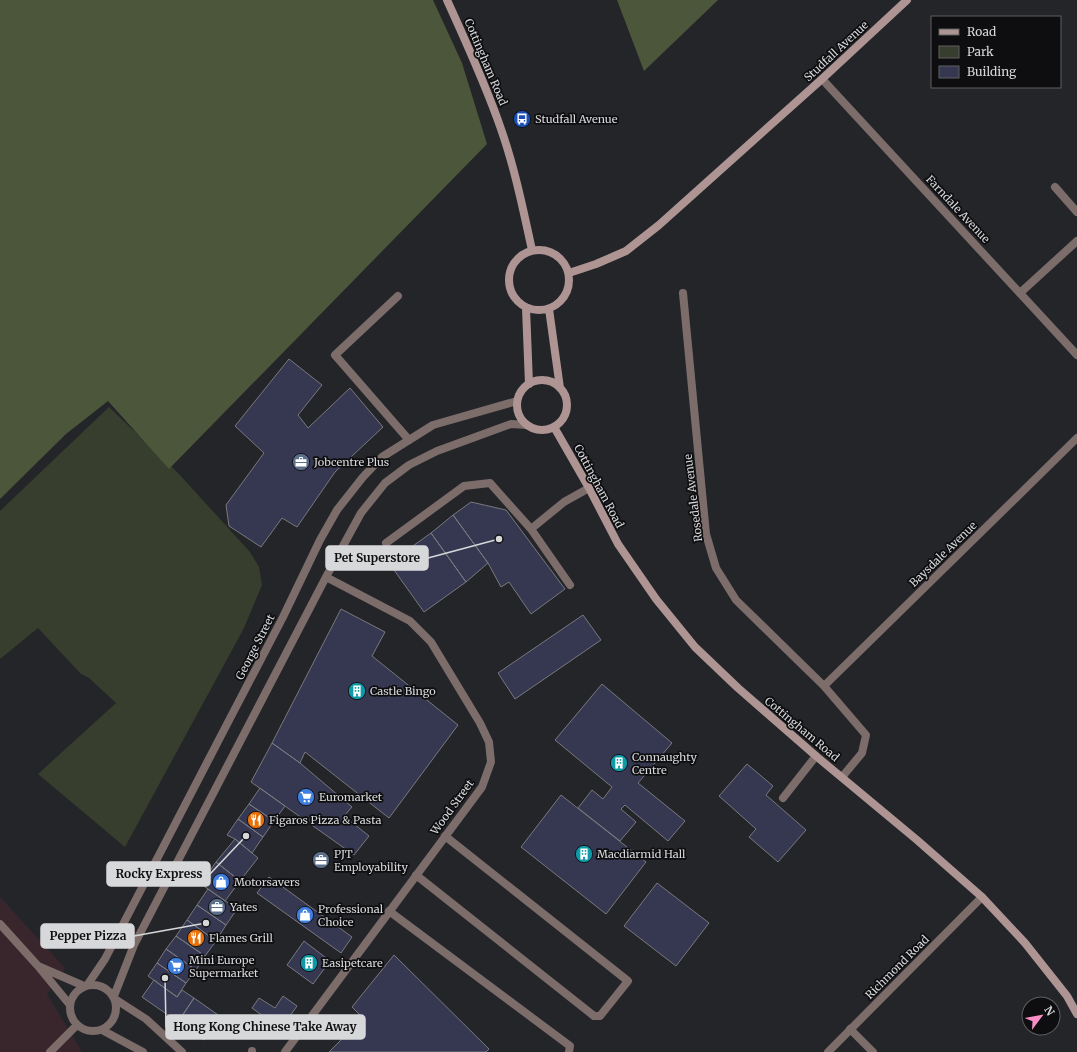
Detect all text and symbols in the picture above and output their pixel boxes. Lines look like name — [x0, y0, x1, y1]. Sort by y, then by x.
legend — [931, 16, 1061, 88]
street label: Cottingham Road — [461, 17, 511, 108]
street label: Studfall Avenue — [801, 18, 871, 84]
text: Road — [967, 24, 996, 39]
text: Park — [967, 44, 994, 59]
text: Building — [967, 64, 1017, 79]
bus stop icon: Studfall Avenue — [512, 109, 532, 129]
place label: Studfall Avenue — [535, 112, 618, 126]
street label: Farndale Avenue — [923, 172, 993, 246]
street label: Cottingham Road — [571, 442, 627, 531]
office icon: Jobcentre Plus — [291, 452, 311, 472]
street label: Rosedale Avenue — [681, 453, 705, 543]
place label: Jobcentre Plus — [313, 455, 389, 469]
street label: Baysdale Avenue — [906, 518, 980, 590]
callout: Pet Superstore — [326, 546, 428, 570]
text: Pet Superstore — [334, 550, 421, 565]
street label: George Street — [233, 611, 278, 682]
building icon: Castle Bingo — [347, 681, 367, 701]
place label: Castle Bingo — [370, 684, 436, 698]
street label: Cottingham Road — [762, 694, 842, 764]
place label: Connaughty Centre — [632, 750, 698, 777]
building icon: Connaughty Centre — [609, 753, 629, 773]
street label: Wood Street — [427, 776, 477, 838]
supermarket icon: Euromarket — [296, 787, 316, 807]
place label: Euromarket — [319, 790, 383, 804]
restaurant icon: Figaros Pizza & Pasta — [246, 810, 266, 830]
place label: Figaros Pizza & Pasta — [269, 813, 382, 827]
building icon: Macdiarmid Hall — [574, 844, 594, 864]
place label: PJT Employability — [334, 847, 408, 874]
place label: Macdiarmid Hall — [597, 847, 686, 861]
office icon: PJT Employability — [311, 850, 331, 870]
callout: Rocky Express — [107, 862, 210, 886]
text: Rocky Express — [115, 866, 203, 881]
shop icon: Motorsavers — [211, 872, 231, 892]
place label: Motorsavers — [234, 875, 300, 889]
office icon: Yates — [207, 897, 227, 917]
place label: Yates — [229, 900, 257, 914]
place label: Professional Choice — [318, 902, 384, 929]
shop icon: Professional Choice — [295, 905, 315, 925]
callout: Pepper Pizza — [41, 924, 134, 948]
text: Pepper Pizza — [50, 928, 127, 943]
restaurant icon: Flames Grill — [186, 928, 206, 948]
place label: Flames Grill — [209, 931, 274, 945]
street label: Richmond Road — [862, 932, 932, 1002]
place label: Mini Europe Supermarket — [189, 953, 259, 980]
building icon: Easipetcare — [299, 953, 319, 973]
supermarket icon: Mini Europe Supermarket — [166, 956, 186, 976]
place label: Easipetcare — [322, 956, 383, 970]
north arrow — [1021, 996, 1061, 1036]
text: N — [1041, 1003, 1058, 1018]
callout: Hong Kong Chinese Take Away — [166, 1015, 365, 1039]
text: Hong Kong Chinese Take Away — [173, 1019, 358, 1034]

